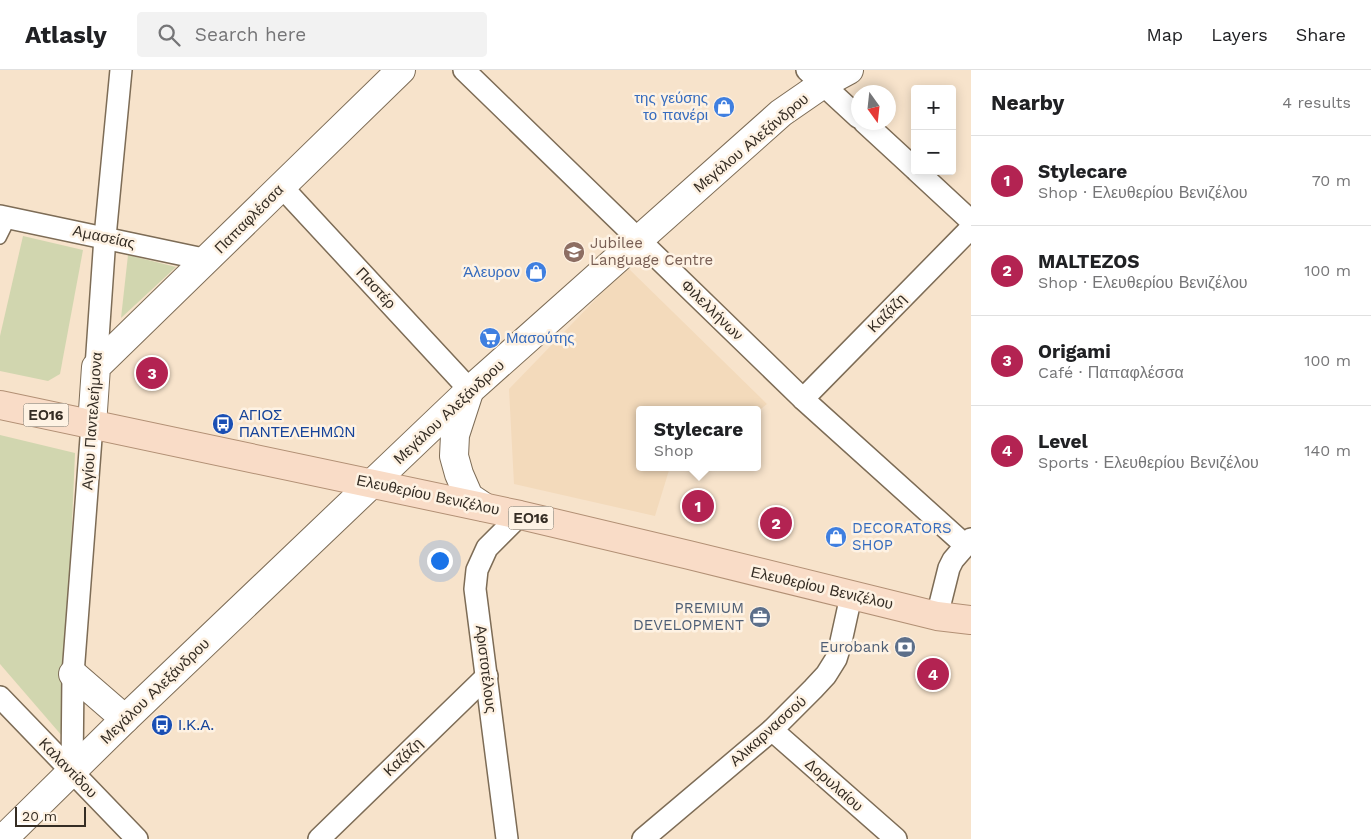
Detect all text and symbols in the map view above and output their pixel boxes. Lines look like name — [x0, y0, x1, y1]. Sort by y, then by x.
search box — [137, 12, 487, 57]
text: Atlasly — [25, 21, 107, 49]
icon: search — [155, 21, 183, 49]
text: Search here — [195, 23, 306, 46]
text: Map — [1146, 24, 1183, 45]
text: Layers — [1211, 24, 1268, 45]
text: Share — [1296, 24, 1346, 45]
north arrow — [851, 85, 896, 130]
map controls — [911, 85, 956, 175]
button: + — [911, 85, 956, 130]
place label: της γεύσης το πανέρι — [634, 89, 708, 124]
street label: Μεγάλου Αλεξάνδρου — [690, 90, 812, 196]
text: Nearby — [991, 90, 1064, 115]
text: 4 results — [1282, 93, 1351, 112]
shop icon: της γεύσης το πανέρι — [712, 95, 736, 119]
button: − — [911, 130, 956, 175]
text: Stylecare — [1038, 160, 1127, 183]
text: 1 — [1004, 171, 1010, 190]
text: 70 m — [1312, 171, 1351, 190]
street label: Παπαφλέσσα — [211, 181, 287, 257]
text: Shop · Ελευθερίου Βενιζέλου — [1038, 183, 1248, 202]
street label: Αμασείας — [71, 222, 137, 252]
place label: Jubilee Language Centre — [590, 234, 713, 269]
school or university icon: Jubilee Language Centre — [562, 240, 586, 264]
text: MALTEZOS — [1038, 250, 1140, 273]
shop icon: Άλευρον — [524, 260, 548, 284]
text: 2 — [1002, 261, 1012, 280]
text: 100 m — [1304, 261, 1351, 280]
place label: Άλευρον — [463, 263, 520, 281]
street label: Παστέρ — [352, 264, 400, 312]
text: Shop · Ελευθερίου Βενιζέλου — [1038, 273, 1248, 292]
street label: Φιλελλήνων — [677, 276, 747, 344]
street label: Καζάζη — [864, 290, 910, 336]
supermarket icon: Μασούτης — [478, 326, 502, 350]
place label: Μασούτης — [506, 329, 574, 347]
text: Origami — [1038, 340, 1111, 363]
street label: Αγίου Παντελεήμονα — [78, 351, 106, 491]
text: 3 — [1002, 351, 1012, 370]
text: 100 m — [1304, 351, 1351, 370]
pin: 3 — [136, 354, 168, 392]
street label: Μεγάλου Αλεξάνδρου — [390, 356, 508, 468]
text: Café · Παπαφλέσσα — [1038, 363, 1184, 382]
road number: ΕΟ16 — [23, 404, 68, 426]
place label: ΑΓΙΟΣ ΠΑΝΤΕΛΕΗΜΩΝ — [239, 406, 355, 441]
popup — [636, 406, 761, 471]
bus stop icon: ΑΓΙΟΣ ΠΑΝΤΕΛΕΗΜΩΝ — [211, 412, 235, 436]
text: Stylecare — [654, 418, 743, 441]
text: Level — [1038, 430, 1088, 453]
text: Shop — [654, 441, 694, 460]
text: 4 — [1002, 441, 1012, 460]
text: 140 m — [1304, 441, 1351, 460]
text: Sports · Ελευθερίου Βενιζέλου — [1038, 453, 1259, 472]
street label: Ελευθερίου Βενιζέλου — [355, 471, 501, 519]
pin: 1 — [682, 487, 714, 525]
pin: 2 — [760, 504, 792, 542]
road number: ΕΟ16 — [508, 506, 554, 529]
place label: DECORATORS SHOP — [852, 519, 952, 554]
shop icon: DECORATORS SHOP — [824, 525, 848, 549]
your location — [427, 548, 453, 574]
street label: Ελευθερίου Βενιζέλου — [749, 563, 895, 613]
place label: PREMIUM DEVELOPMENT — [633, 599, 744, 634]
office icon: PREMIUM DEVELOPMENT — [748, 605, 772, 629]
street label: Αριστοτέλους — [472, 624, 500, 714]
street label: Μεγάλου Αλεξάνδρου — [97, 634, 213, 748]
bank icon: Eurobank — [893, 635, 917, 659]
place label: Eurobank — [820, 638, 889, 656]
pin: 4 — [917, 655, 949, 693]
street label: Αλικαρνασσού — [726, 692, 810, 770]
bus stop icon: Ι.Κ.Α. — [150, 713, 174, 737]
place label: Ι.Κ.Α. — [178, 716, 214, 734]
street label: Καλαντίδου — [35, 734, 101, 802]
street label: Καζάζη — [380, 734, 426, 780]
street label: Δορυλαίου — [801, 755, 867, 815]
scale bar — [15, 804, 86, 827]
text: 20 m — [22, 808, 57, 824]

